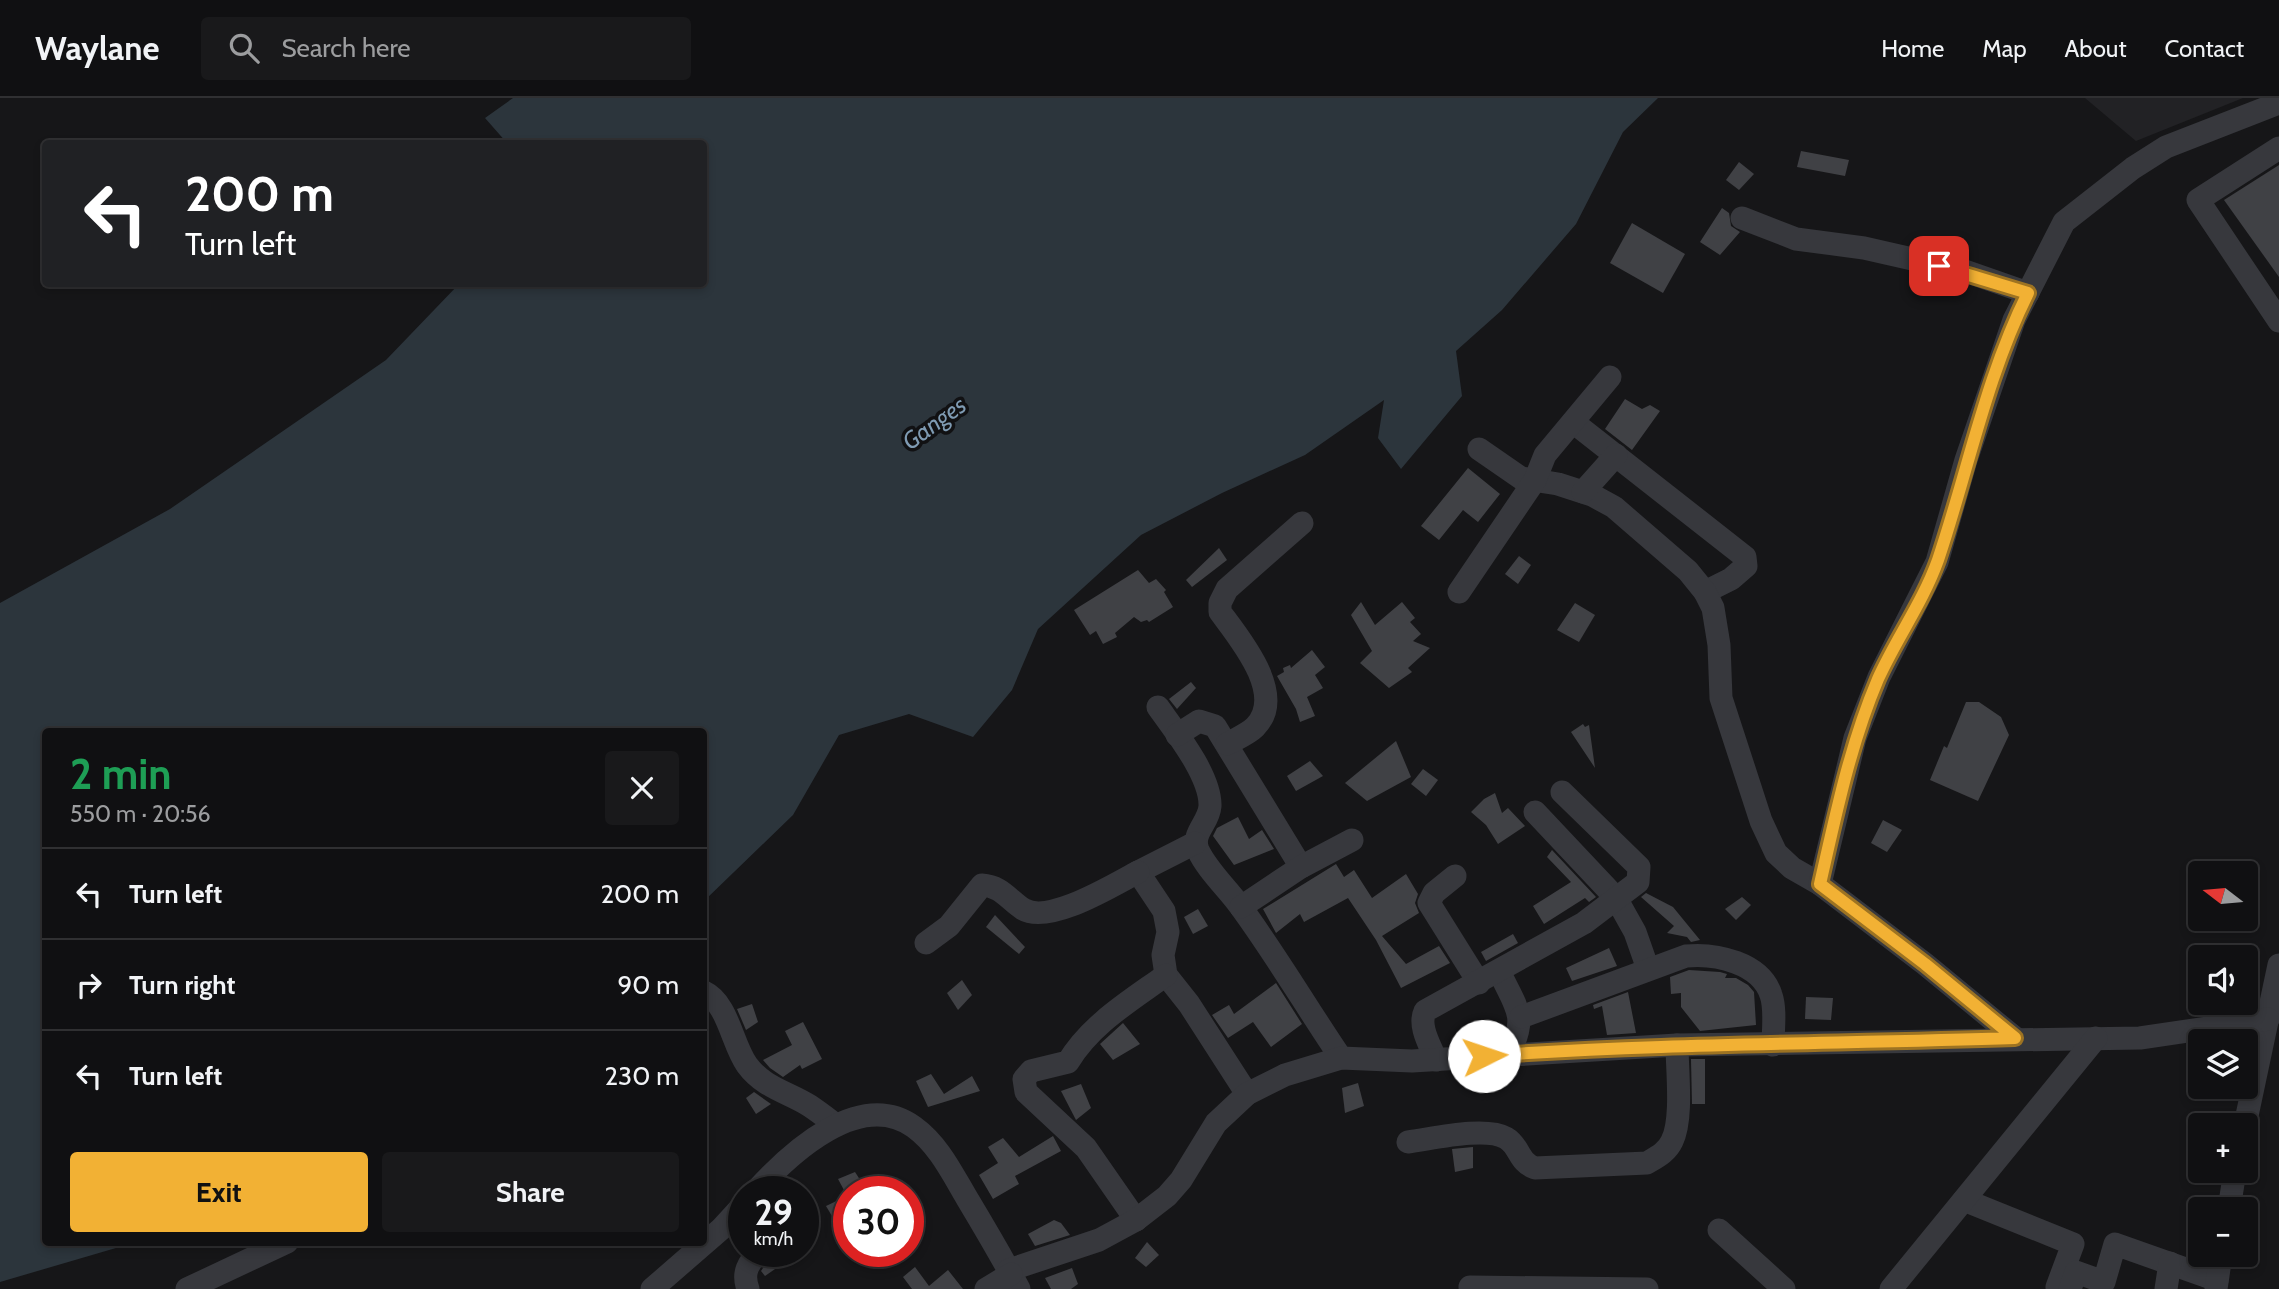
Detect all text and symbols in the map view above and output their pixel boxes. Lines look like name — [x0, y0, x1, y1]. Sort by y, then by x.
search box — [201, 17, 691, 80]
text: Waylane — [35, 28, 159, 68]
icon: search — [225, 29, 263, 67]
text: Search here — [281, 32, 411, 64]
text: Home — [1881, 34, 1944, 63]
text: Map — [1982, 34, 2027, 63]
text: About — [2065, 34, 2127, 63]
text: Contact — [2165, 34, 2244, 63]
text: 200 m — [185, 164, 334, 223]
icon: left — [70, 168, 161, 259]
text: Turn left — [185, 224, 296, 263]
pin — [1909, 236, 1969, 296]
icon: arrive — [1920, 247, 1958, 285]
water label: Ganges — [897, 390, 971, 456]
text: 2 min — [70, 748, 171, 800]
button: close — [605, 751, 679, 825]
text: 550 m · 20:56 — [70, 800, 211, 828]
north arrow — [2188, 861, 2258, 931]
map controls — [2188, 861, 2258, 1267]
icon: left — [70, 875, 108, 913]
text: Turn left — [129, 878, 222, 910]
text: 200 m — [600, 878, 679, 910]
button: sound — [2188, 945, 2258, 1015]
icon: right — [70, 966, 108, 1004]
text: Turn right — [129, 969, 235, 1001]
text: 90 m — [617, 969, 679, 1001]
position arrow — [1447, 1019, 1521, 1093]
button: layers — [2188, 1029, 2258, 1099]
icon: left — [70, 1057, 108, 1095]
text: Turn left — [129, 1060, 222, 1092]
text: 230 m — [605, 1060, 679, 1092]
button: + — [2188, 1113, 2258, 1183]
button: Exit — [70, 1152, 368, 1232]
button: Share — [382, 1152, 679, 1232]
speed limit sign: 30 — [833, 1176, 924, 1267]
text: 29 — [754, 1191, 793, 1234]
button: − — [2188, 1197, 2258, 1267]
text: km/h — [754, 1228, 793, 1250]

